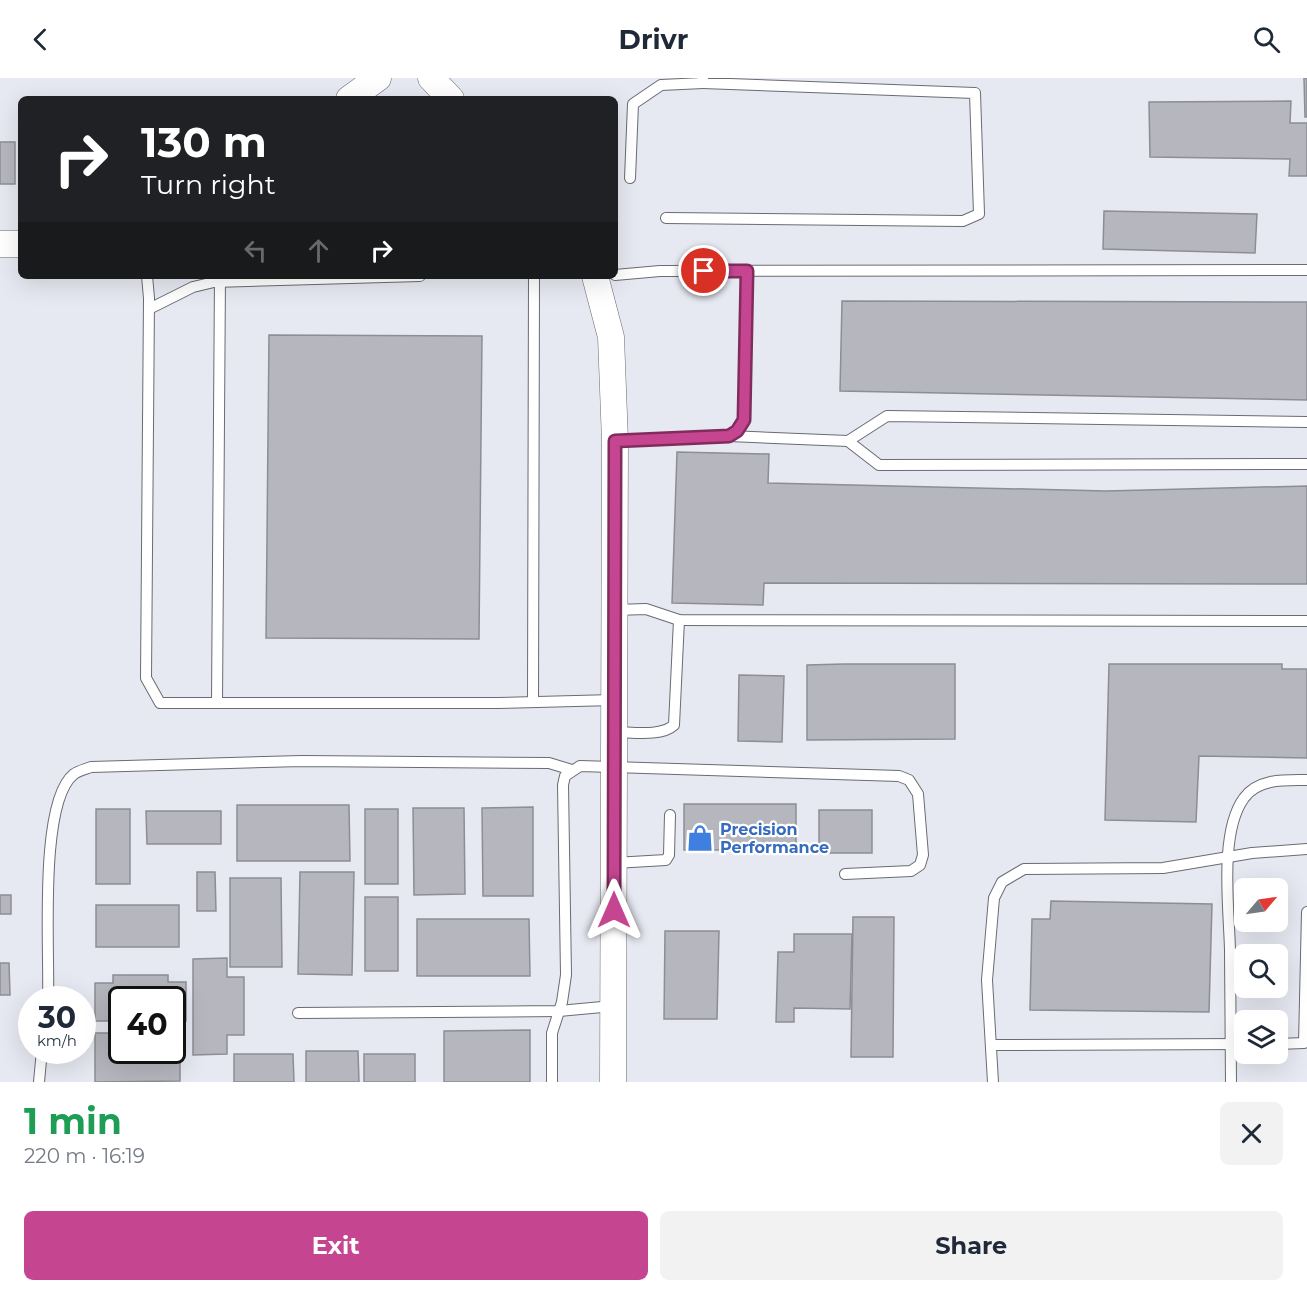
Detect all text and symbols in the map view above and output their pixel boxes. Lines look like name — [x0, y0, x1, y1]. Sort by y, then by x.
icon: back — [24, 23, 57, 56]
text: Drivr — [619, 23, 688, 56]
icon: search — [1250, 23, 1283, 56]
text: 130 m — [141, 116, 267, 168]
icon: right — [42, 120, 120, 198]
text: Turn right — [141, 168, 276, 201]
icon: left — [239, 234, 272, 267]
icon: ahead — [302, 234, 335, 267]
icon: right — [365, 234, 398, 267]
pin — [678, 245, 729, 296]
icon: arrive — [687, 254, 720, 287]
place label: Precision Performance — [720, 820, 829, 857]
shop icon: Precision Performance — [685, 823, 715, 853]
position arrow — [582, 878, 646, 942]
north arrow — [1234, 878, 1288, 932]
map controls — [1234, 878, 1288, 1064]
button: search — [1234, 944, 1288, 998]
speed limit sign: 40 — [108, 986, 186, 1064]
text: 30 — [38, 999, 76, 1036]
button: layers — [1234, 1010, 1288, 1064]
text: km/h — [37, 1031, 77, 1050]
text: 1 min — [24, 1099, 122, 1143]
button: close — [1220, 1102, 1283, 1165]
text: 220 m · 16:19 — [24, 1144, 145, 1168]
button: Exit — [24, 1211, 648, 1280]
button: Share — [660, 1211, 1283, 1280]

